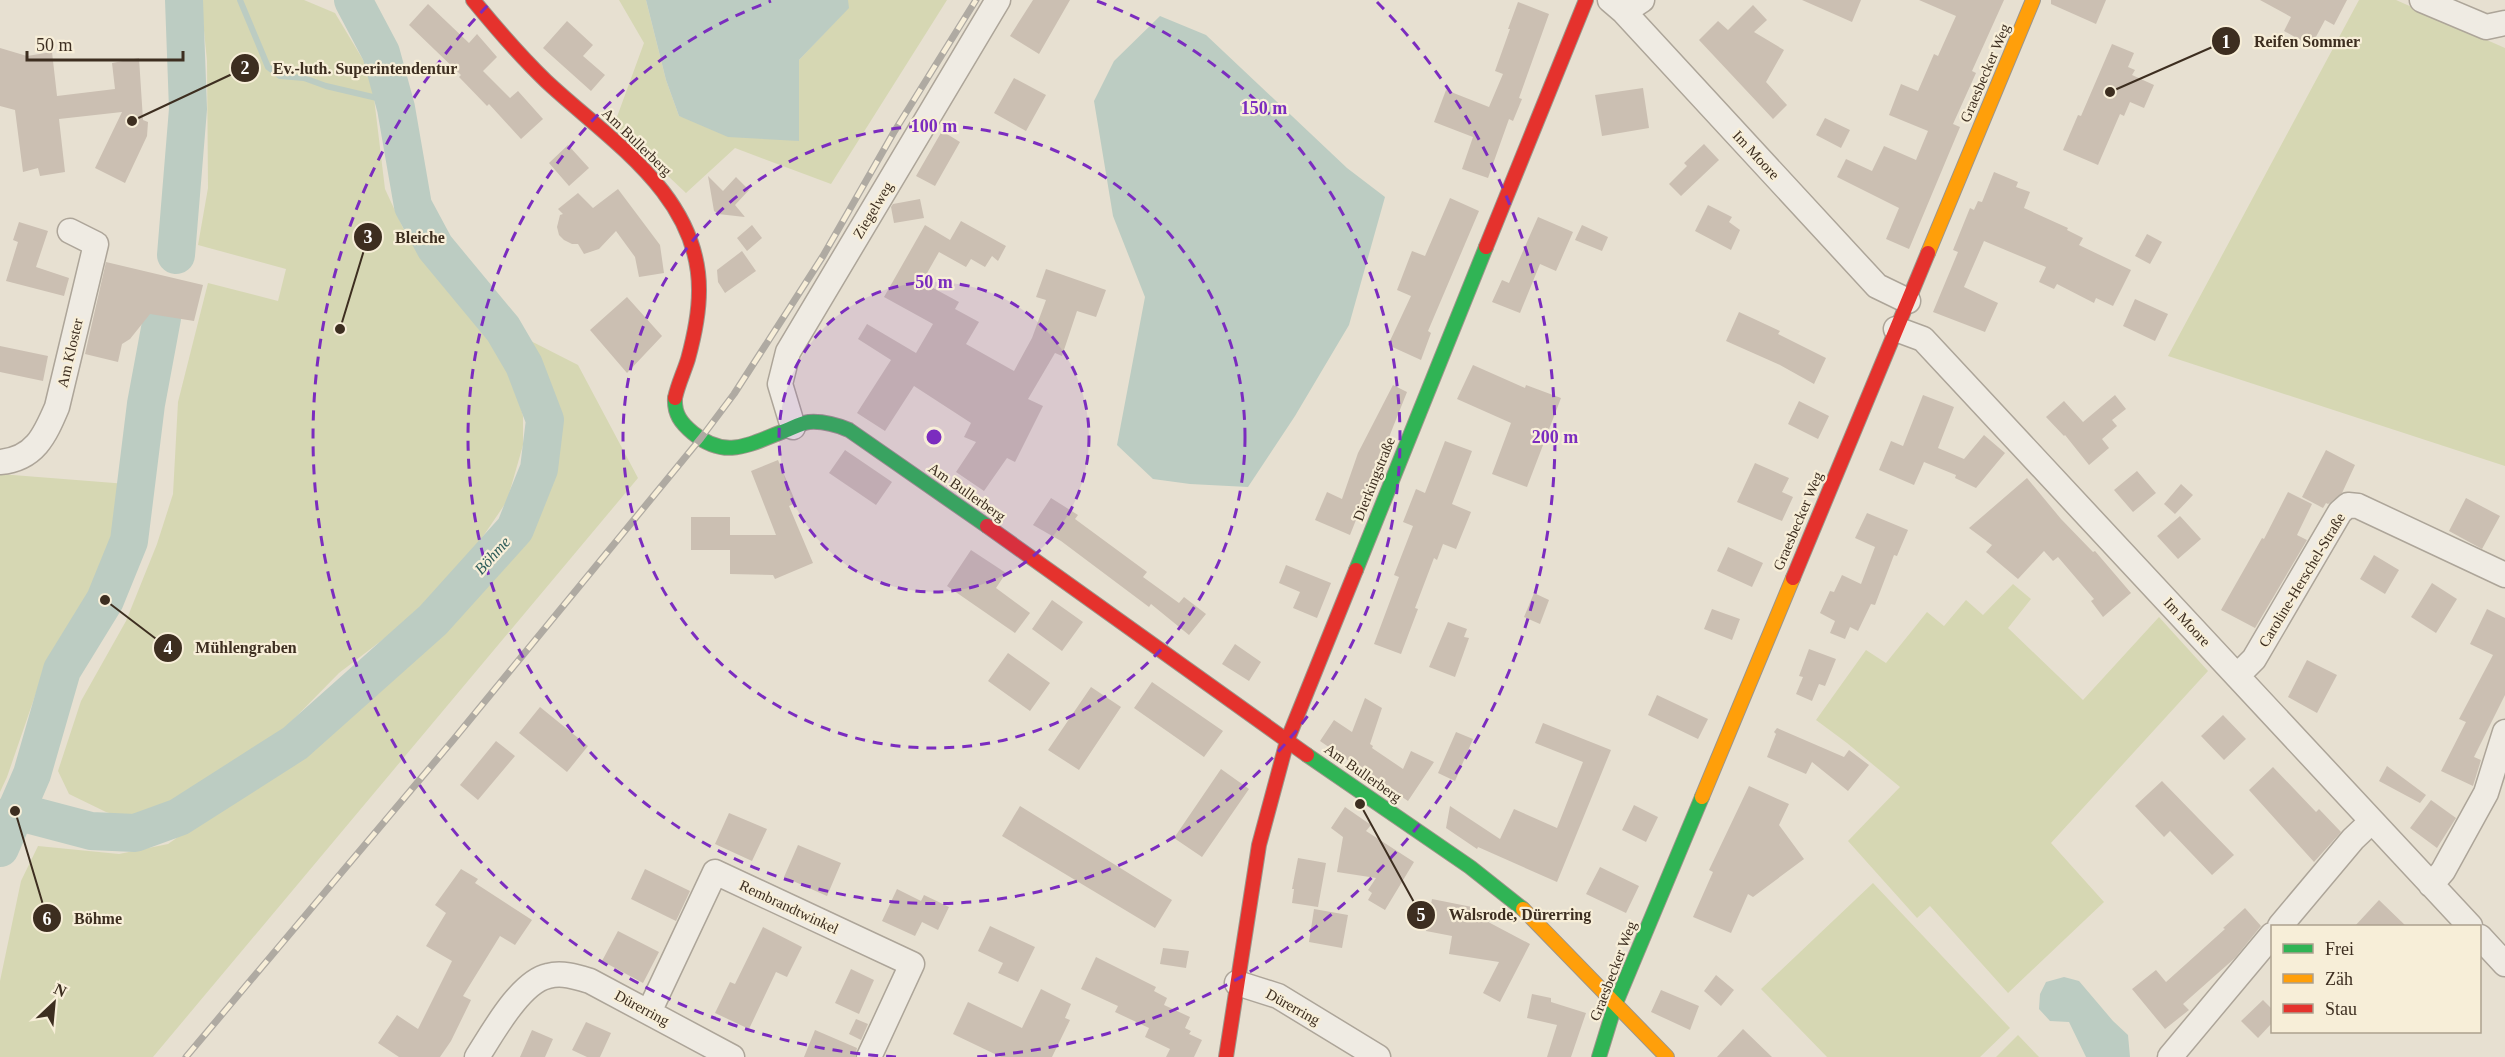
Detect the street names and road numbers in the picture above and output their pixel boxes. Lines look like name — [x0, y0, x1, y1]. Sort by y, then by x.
street label: Graesbecker Weg — [1957, 21, 2013, 125]
street label: Am Bullerberg — [599, 105, 675, 179]
street label: Im Moore — [1730, 127, 1783, 183]
street label: Ziegelweg — [850, 178, 896, 241]
street label: Am Kloster — [54, 317, 86, 389]
street label: Dierkingstraße — [1350, 434, 1398, 523]
street label: Am Bullerberg — [925, 460, 1009, 525]
street label: Graesbecker Weg — [1770, 469, 1826, 573]
street label: Caroline-Herschel-Straße — [2256, 510, 2348, 650]
street label: Im Moore — [2161, 594, 2214, 650]
street label: Am Bullerberg — [1321, 741, 1405, 806]
street label: Rembrandtwinkel — [737, 877, 841, 937]
street label: Graesbecker Weg — [1587, 918, 1640, 1023]
street label: Dürerring — [1263, 986, 1323, 1029]
street label: Dürerring — [612, 987, 672, 1029]

